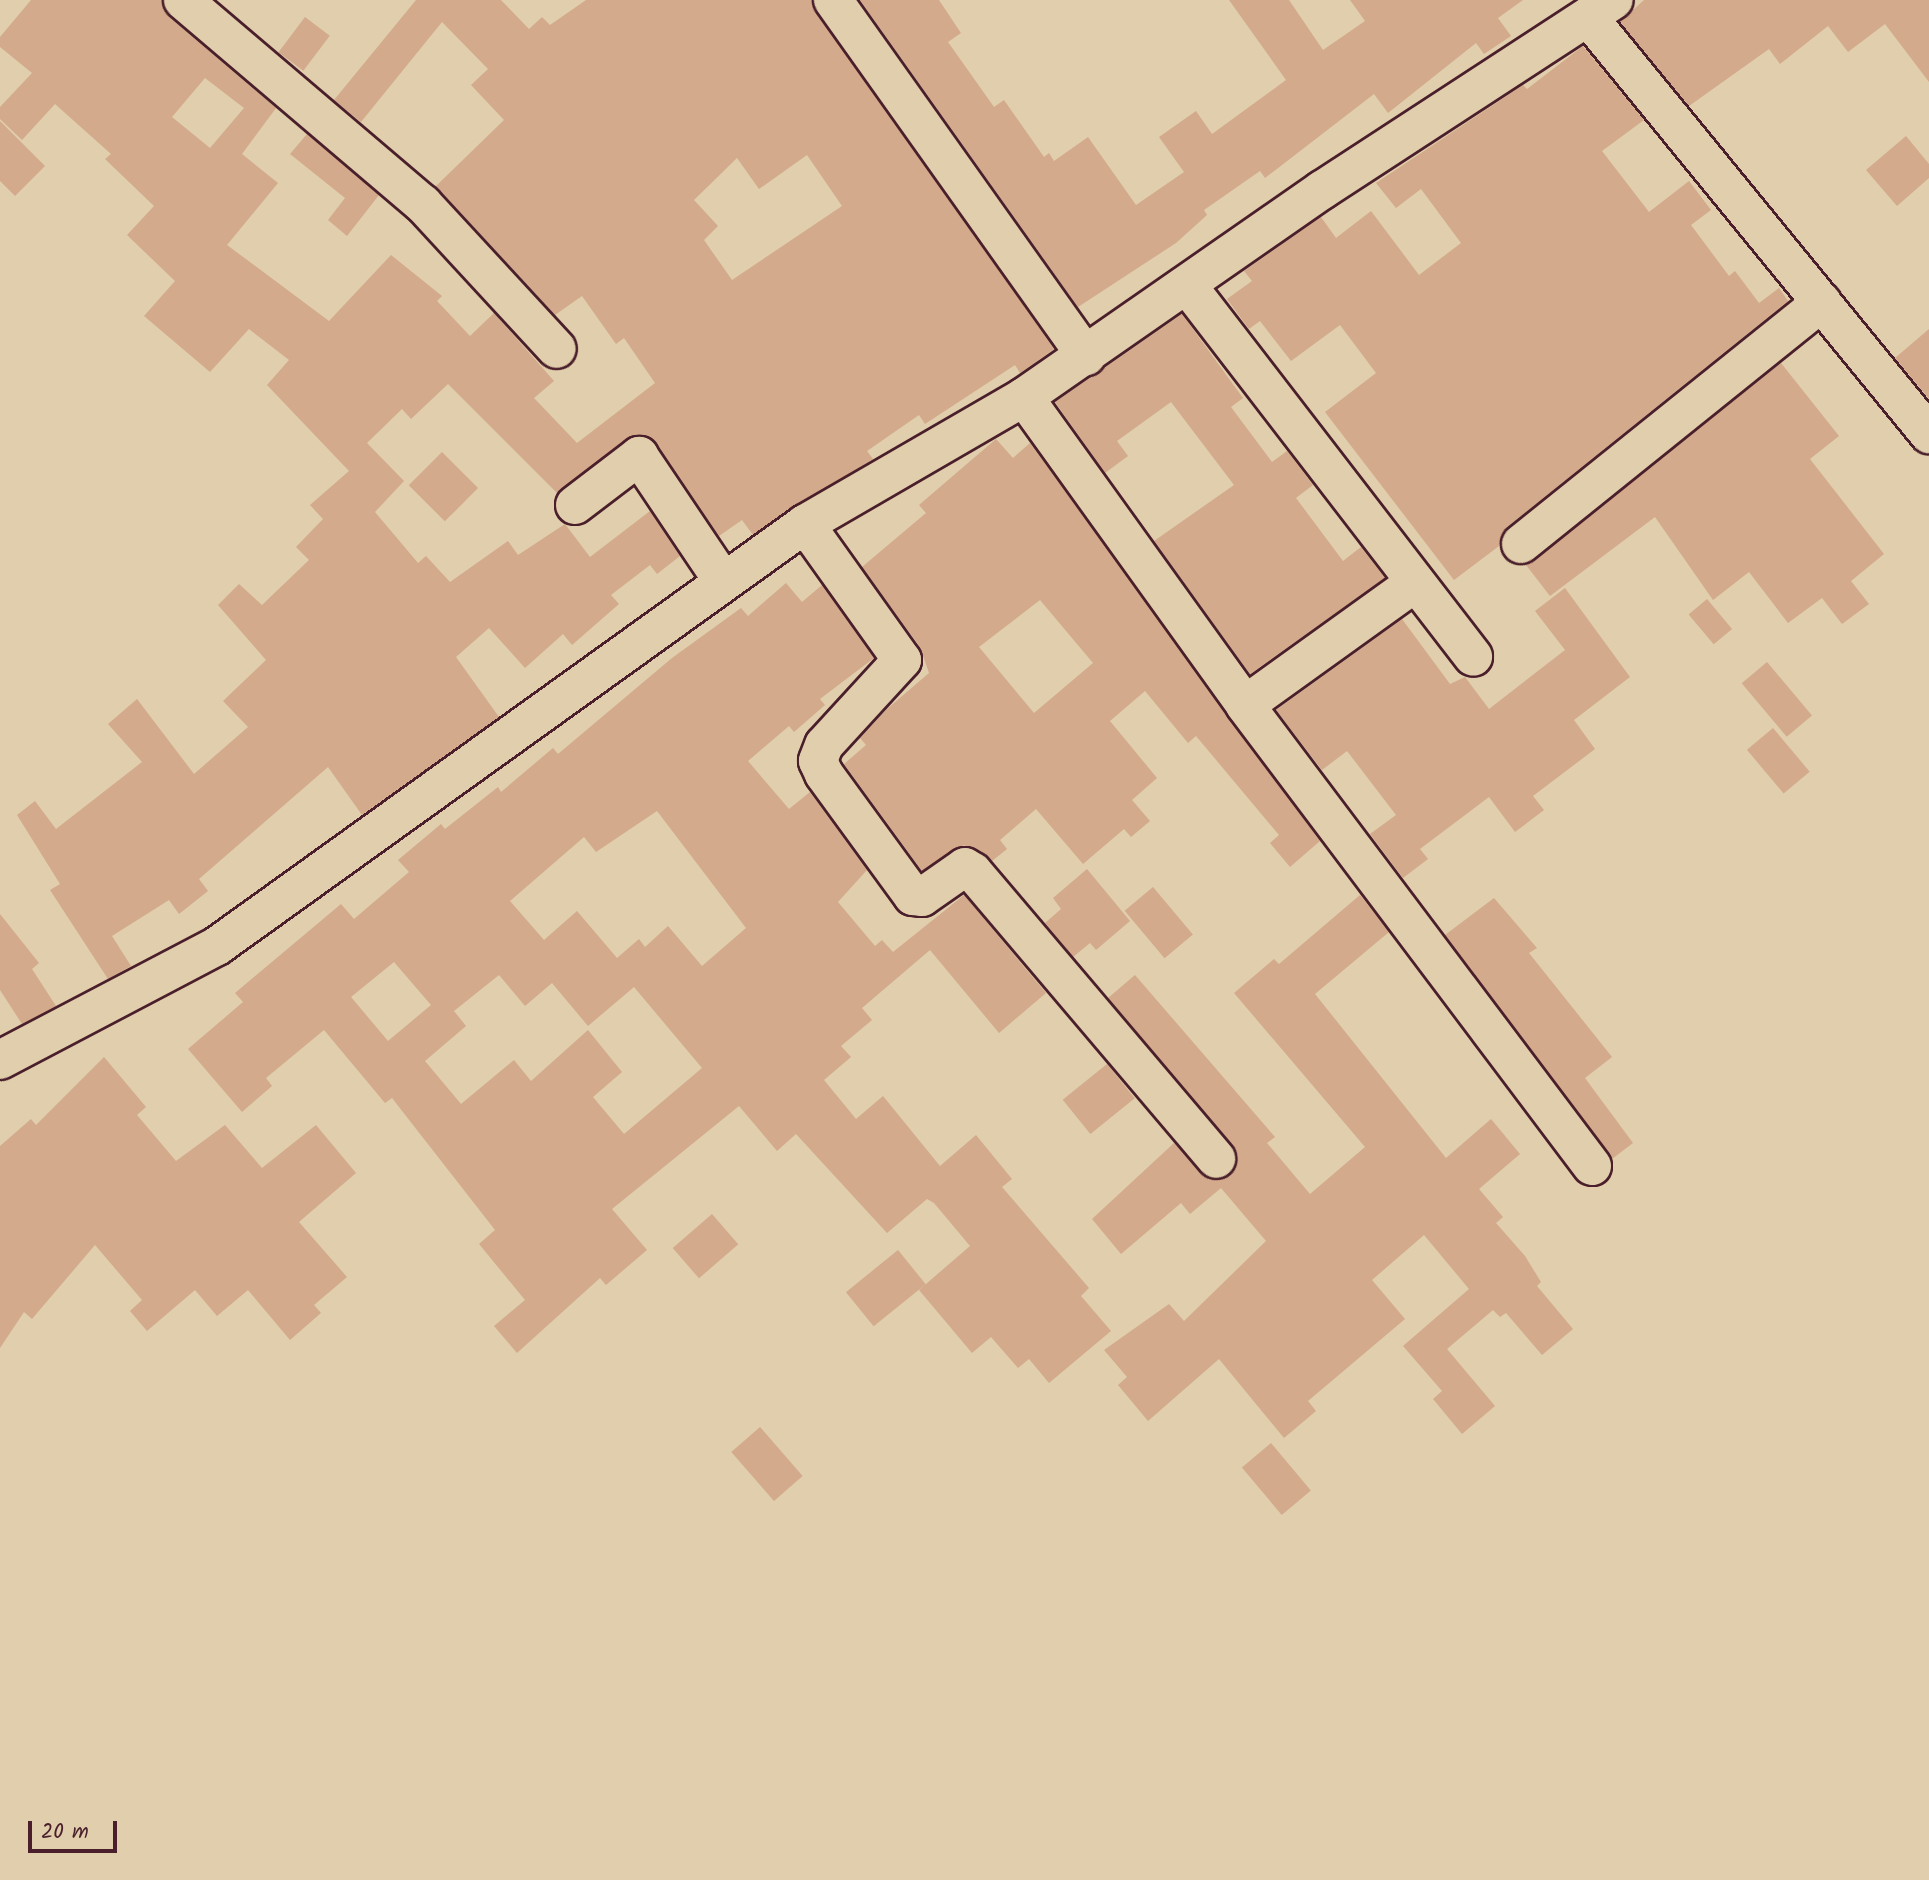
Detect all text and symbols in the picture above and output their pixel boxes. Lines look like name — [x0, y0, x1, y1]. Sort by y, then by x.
scale bar — [32, 1806, 121, 1850]
text: 20 m — [41, 1816, 89, 1849]

